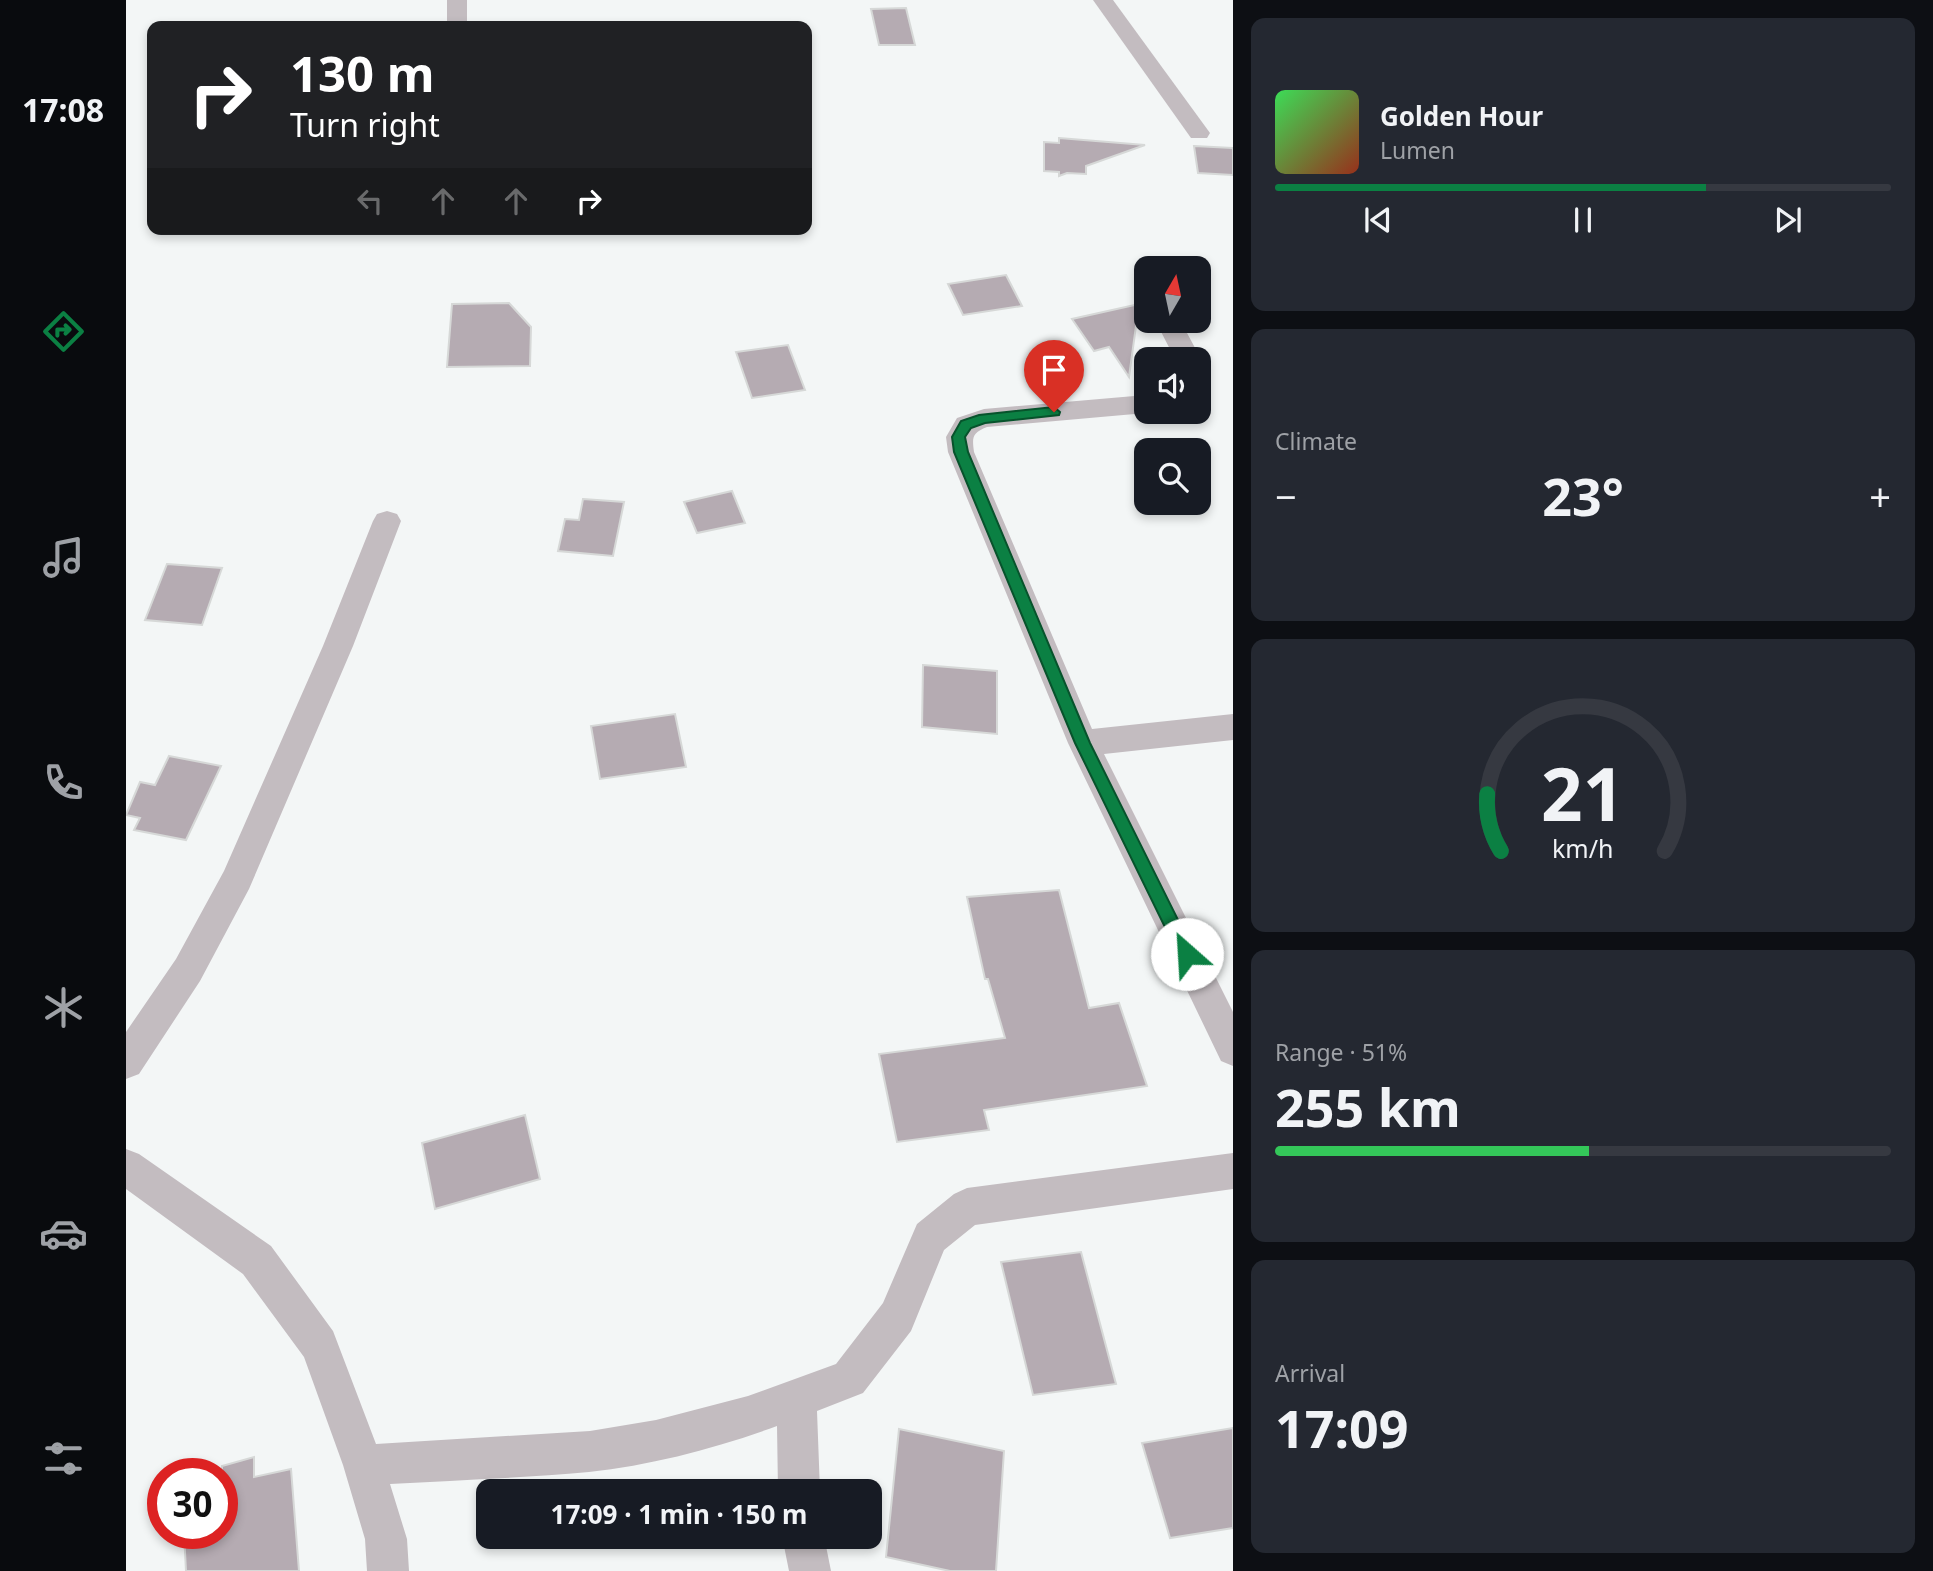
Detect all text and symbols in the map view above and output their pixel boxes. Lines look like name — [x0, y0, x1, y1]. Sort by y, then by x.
text: 130 m — [290, 40, 435, 106]
icon: right — [175, 49, 266, 140]
text: 17:08 — [22, 88, 104, 131]
text: Golden Hour — [1380, 98, 1543, 134]
text: Turn right — [290, 103, 440, 146]
text: Lumen — [1380, 134, 1455, 166]
icon: left — [351, 182, 389, 220]
icon: ahead — [424, 182, 462, 220]
icon: ahead — [497, 182, 535, 220]
icon: right — [570, 182, 608, 220]
icon: previous — [1359, 201, 1397, 239]
icon: pause — [1564, 201, 1602, 239]
icon: next — [1769, 201, 1807, 239]
north arrow — [1134, 256, 1211, 332]
map controls — [1134, 256, 1211, 515]
icon: directions — [39, 307, 88, 356]
pin — [1024, 340, 1084, 412]
button: sound — [1134, 347, 1211, 424]
icon: arrive — [1035, 351, 1073, 389]
text: Climate — [1275, 425, 1357, 457]
button: search — [1134, 438, 1211, 515]
text: 23° — [1542, 460, 1624, 531]
text: − — [1275, 470, 1297, 522]
text: + — [1869, 470, 1891, 522]
icon: music — [39, 533, 88, 582]
text: 21 — [1541, 744, 1625, 843]
icon: phone — [39, 758, 88, 807]
text: km/h — [1552, 831, 1614, 865]
position arrow — [1150, 917, 1224, 991]
icon: climate — [39, 983, 88, 1032]
text: Range · 51% — [1275, 1036, 1407, 1068]
text: 255 km — [1275, 1071, 1461, 1142]
icon: car — [39, 1209, 88, 1258]
text: Arrival — [1275, 1357, 1345, 1389]
text: 17:09 — [1275, 1392, 1409, 1463]
icon: filters — [39, 1434, 88, 1483]
speed limit sign: 30 — [147, 1458, 238, 1549]
text: 17:09 · 1 min · 150 m — [551, 1496, 807, 1532]

